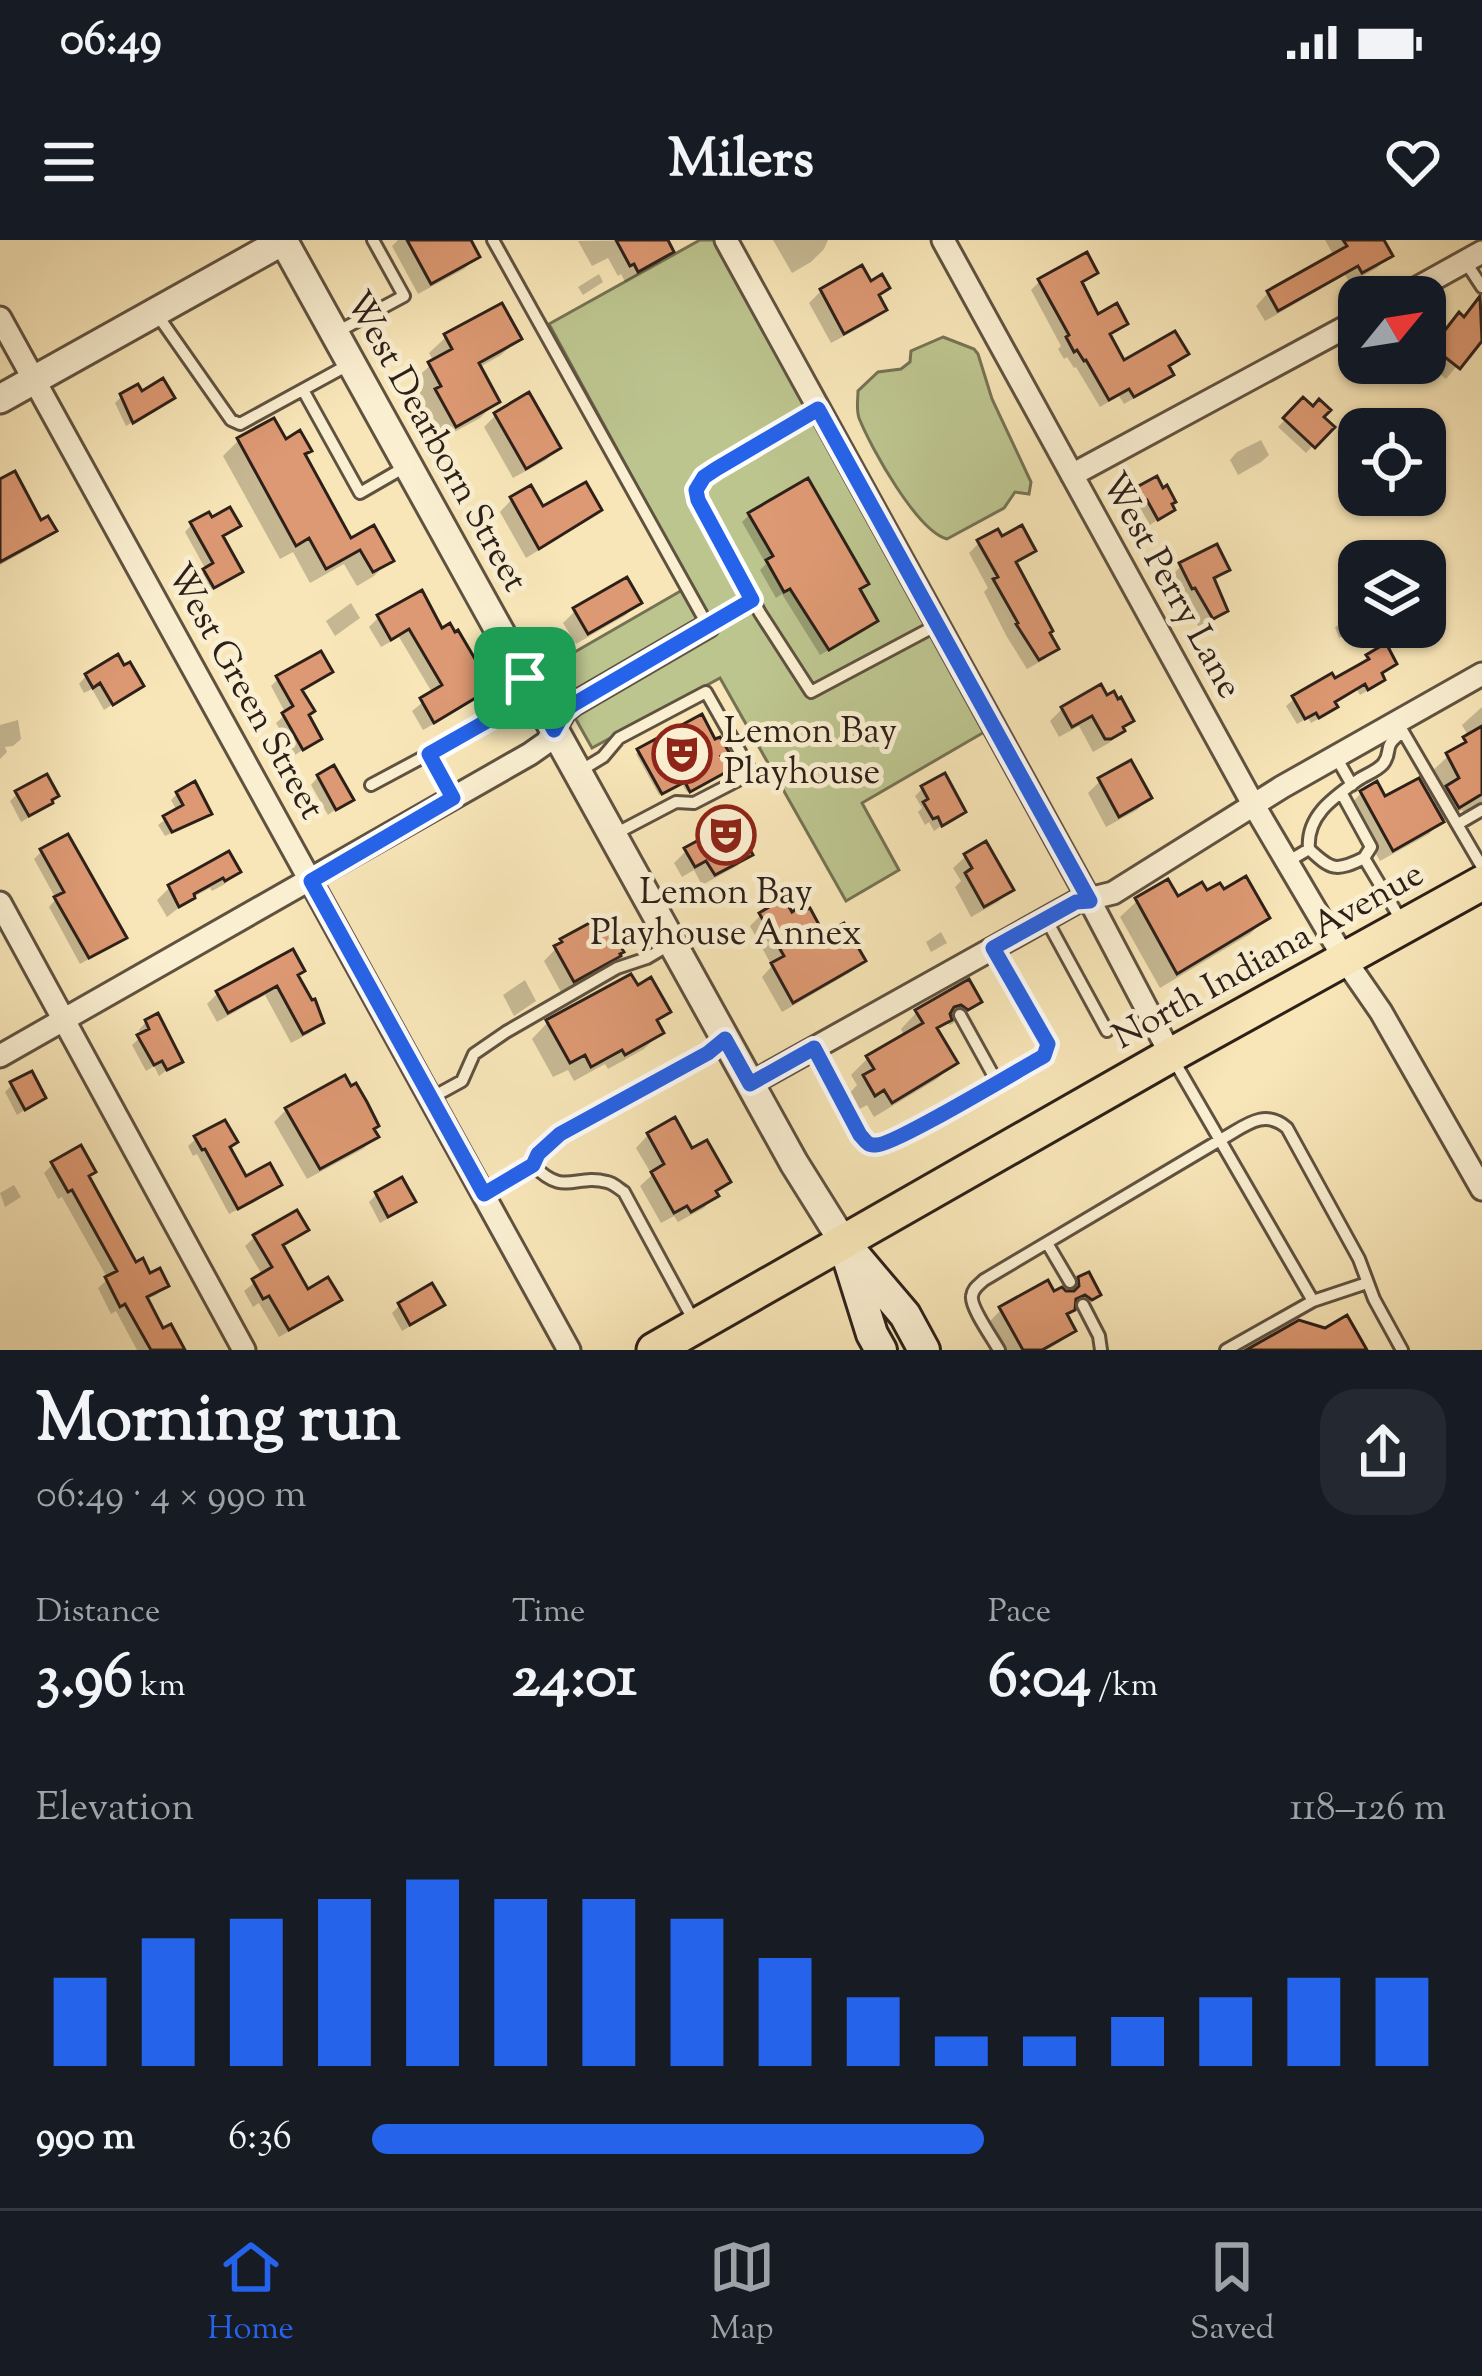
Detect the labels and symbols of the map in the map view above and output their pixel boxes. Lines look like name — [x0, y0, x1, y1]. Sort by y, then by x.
north arrow — [1338, 276, 1446, 384]
street label: West Dearborn Street — [331, 282, 539, 602]
street label: West Perry Lane — [1086, 463, 1254, 709]
street label: West Green Street — [152, 554, 336, 830]
pin — [474, 627, 576, 729]
place label: Lemon Bay Playhouse — [724, 707, 897, 800]
theatre icon: Lemon Bay Playhouse — [651, 723, 713, 785]
theatre icon: Lemon Bay Playhouse Annex — [695, 804, 757, 866]
street label: North Indiana Avenue — [1104, 850, 1434, 1064]
place label: Lemon Bay Playhouse Annex — [590, 868, 862, 961]

